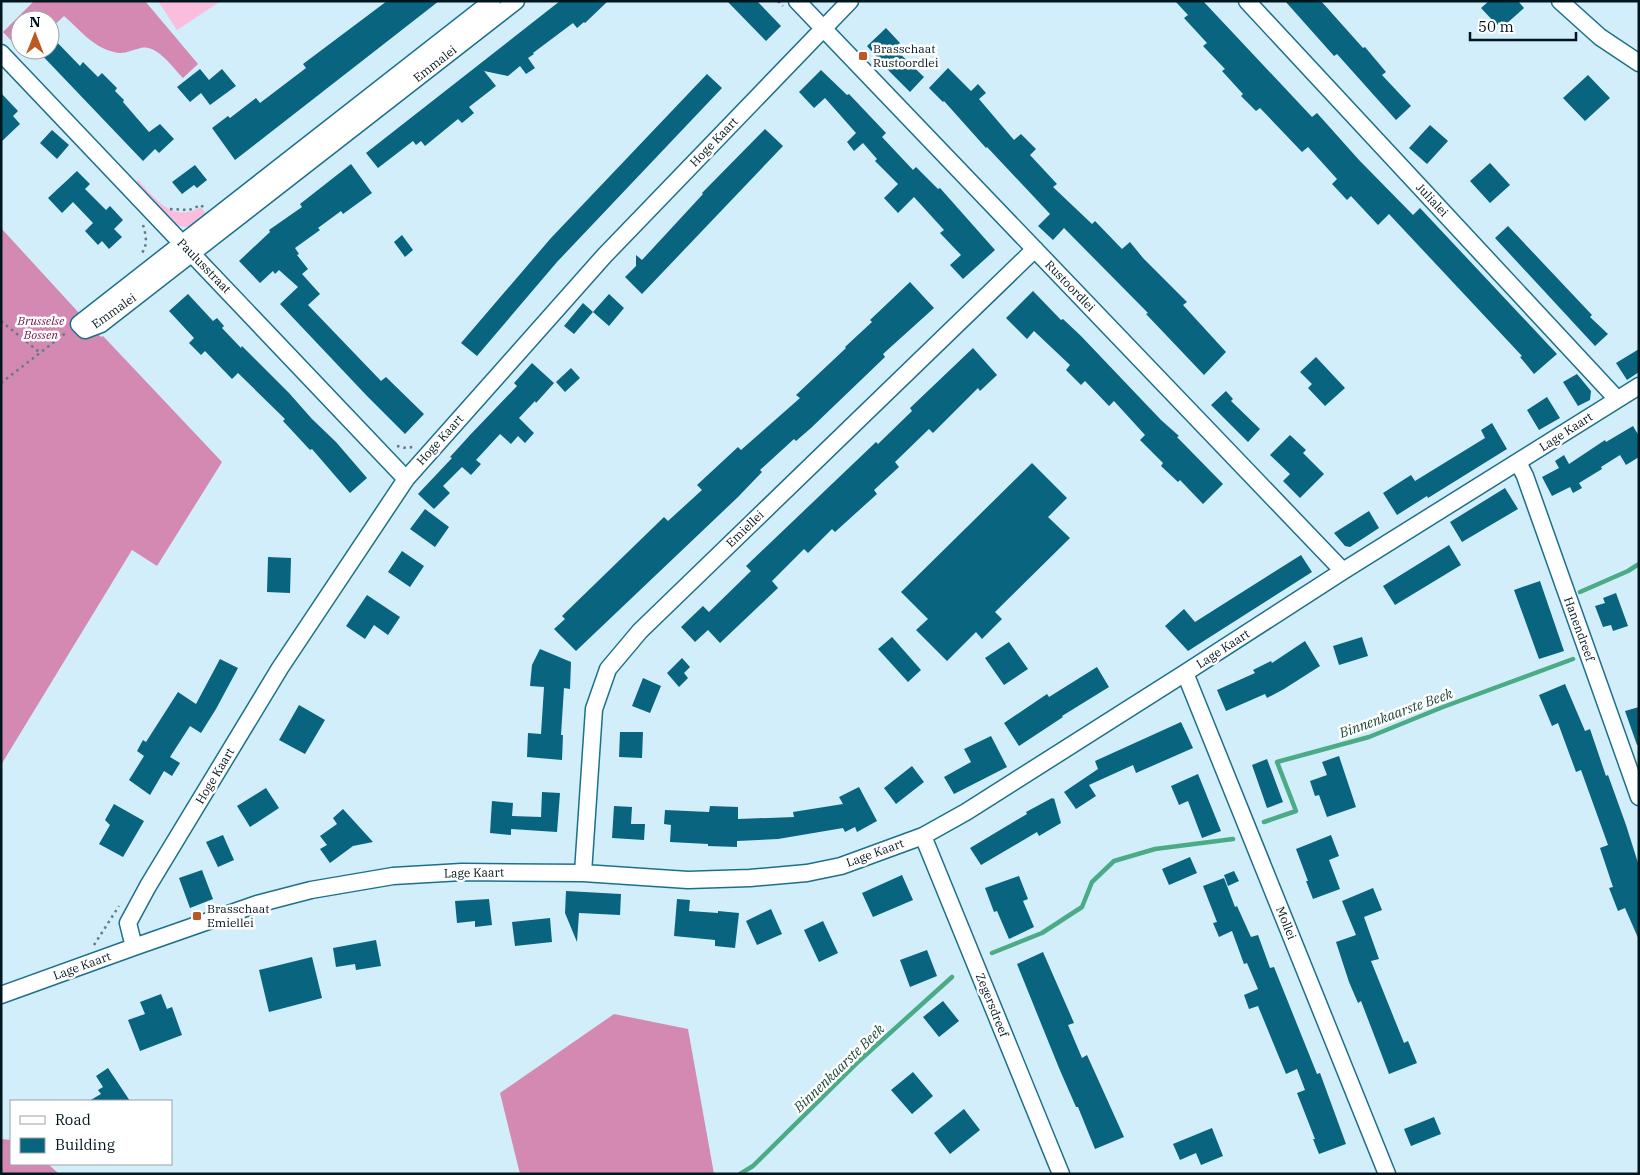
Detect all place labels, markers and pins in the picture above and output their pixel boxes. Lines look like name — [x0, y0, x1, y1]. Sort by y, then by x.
place label: Brasschaat Rustoordlei — [873, 41, 939, 70]
marker: Brasschaat Rustoordlei — [857, 50, 869, 62]
place label: Brasschaat Emiellei — [207, 901, 269, 930]
marker: Brasschaat Emiellei — [191, 910, 203, 922]

